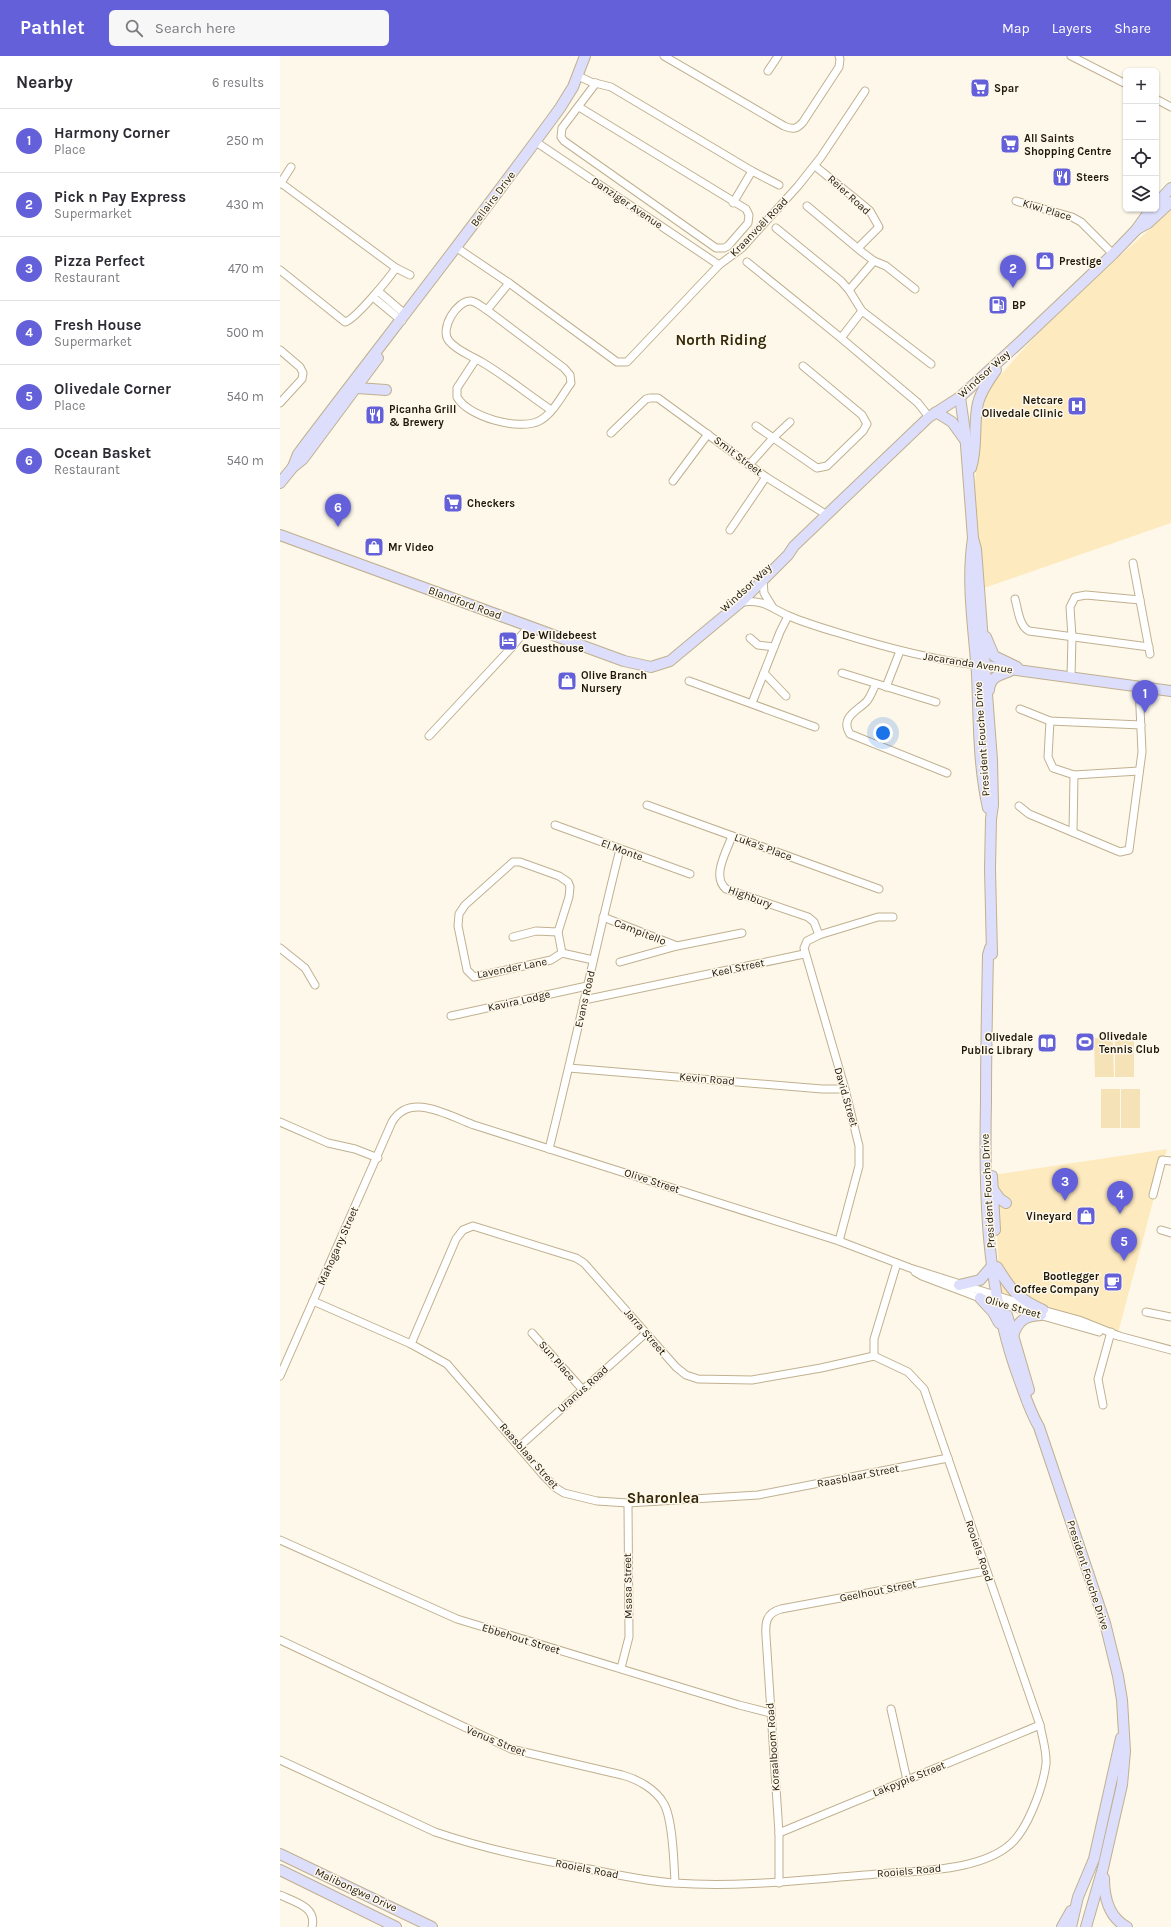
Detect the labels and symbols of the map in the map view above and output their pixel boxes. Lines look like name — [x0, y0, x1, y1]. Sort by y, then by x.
supermarket icon: Spar — [969, 77, 991, 99]
place label: Spar — [994, 82, 1019, 95]
place label: All Saints Shopping Centre — [1024, 132, 1111, 158]
supermarket icon: All Saints Shopping Centre — [999, 133, 1021, 155]
restaurant icon: Steers — [1051, 166, 1073, 188]
street label: Bellairs Drive — [468, 168, 518, 229]
place label: Steers — [1076, 171, 1109, 184]
street label: Reier Road — [825, 172, 873, 218]
street label: Danziger Avenue — [589, 174, 665, 232]
street label: Kraanvoël Road — [727, 195, 791, 259]
street label: Kiwi Place — [1021, 196, 1073, 224]
shop icon: Prestige — [1034, 250, 1056, 272]
pin: 2 — [1000, 255, 1026, 288]
place label: Prestige — [1059, 255, 1102, 268]
fuel station icon: BP — [987, 294, 1009, 316]
place label: BP — [1012, 299, 1026, 312]
district label: North Riding — [676, 331, 767, 349]
street label: Windsor Way — [955, 347, 1013, 401]
place label: Netcare Olivedale Clinic — [982, 394, 1063, 420]
hospital icon: Netcare Olivedale Clinic — [1066, 395, 1088, 417]
place label: Picanha Grill & Brewery — [389, 403, 456, 429]
restaurant icon: Picanha Grill & Brewery — [364, 404, 386, 426]
street label: Smit Street — [711, 434, 765, 478]
supermarket icon: Checkers — [442, 492, 464, 514]
pin: 6 — [325, 494, 351, 527]
place label: Checkers — [467, 497, 515, 510]
shop icon: Mr Video — [363, 536, 385, 558]
place label: Mr Video — [388, 541, 434, 554]
street label: Windsor Way — [718, 561, 774, 615]
street label: Blandford Road — [426, 584, 504, 622]
place label: De Wildebeest Guesthouse — [522, 629, 597, 655]
hotel icon: De Wildebeest Guesthouse — [497, 630, 519, 652]
street label: Jacaranda Avenue — [922, 650, 1014, 677]
place label: Olive Branch Nursery — [581, 669, 647, 695]
shop icon: Olive Branch Nursery — [556, 670, 578, 692]
pin: 1 — [1132, 680, 1158, 713]
street label: President Fouche Drive — [971, 681, 992, 797]
your location — [873, 723, 893, 743]
street label: Luka's Place — [732, 831, 794, 864]
street label: El Monte — [599, 836, 645, 864]
street label: Highbury — [726, 883, 774, 911]
street label: Campitello — [612, 916, 668, 948]
street label: Lavender Lane — [476, 955, 549, 981]
street label: Keel Street — [710, 956, 766, 980]
street label: Evans Road — [572, 969, 598, 1029]
street label: Kavira Lodge — [486, 987, 552, 1015]
place label: Olivedale Tennis Club — [1099, 1030, 1160, 1056]
place label: Olivedale Public Library — [961, 1031, 1033, 1057]
sports icon: Olivedale Tennis Club — [1074, 1031, 1096, 1053]
library icon: Olivedale Public Library — [1036, 1032, 1058, 1054]
street label: David Street — [831, 1066, 861, 1128]
street label: Kevin Road — [679, 1070, 735, 1088]
street label: President Fouche Drive — [978, 1133, 997, 1249]
street label: Olive Street — [623, 1166, 681, 1196]
pin: 3 — [1052, 1168, 1078, 1201]
pin: 4 — [1107, 1181, 1133, 1214]
street label: Mahogany Street — [315, 1205, 361, 1287]
shop icon: Vineyard — [1075, 1205, 1097, 1227]
place label: Vineyard — [1026, 1210, 1072, 1223]
pin: 5 — [1111, 1228, 1137, 1261]
place label: Bootlegger Coffee Company — [1014, 1270, 1100, 1296]
cafe icon: Bootlegger Coffee Company — [1102, 1271, 1124, 1293]
street label: Olive Street — [984, 1293, 1042, 1321]
street label: Jarra Street — [621, 1306, 669, 1358]
street label: Sun Place — [536, 1338, 578, 1384]
street label: Uranus Road — [555, 1363, 611, 1415]
street label: Raasblaar Street — [497, 1420, 561, 1492]
street label: Raasblaar Street — [816, 1462, 900, 1490]
district label: Sharonlea — [627, 1489, 699, 1507]
street label: Rooiels Road — [962, 1518, 996, 1584]
street label: President Fouche Drive — [1064, 1518, 1112, 1632]
street label: Msasa Street — [621, 1553, 635, 1619]
street label: Geelhout Street — [839, 1577, 917, 1605]
street label: Ebbehout Street — [480, 1621, 562, 1657]
street label: Koraalboom Road — [763, 1702, 783, 1792]
street label: Venus Street — [464, 1723, 528, 1759]
street label: Lakpypie Street — [871, 1759, 947, 1799]
street label: Rooiels Road — [554, 1856, 620, 1882]
street label: Rooiels Road — [876, 1862, 942, 1880]
street label: Malibongwe Drive — [313, 1865, 399, 1915]

